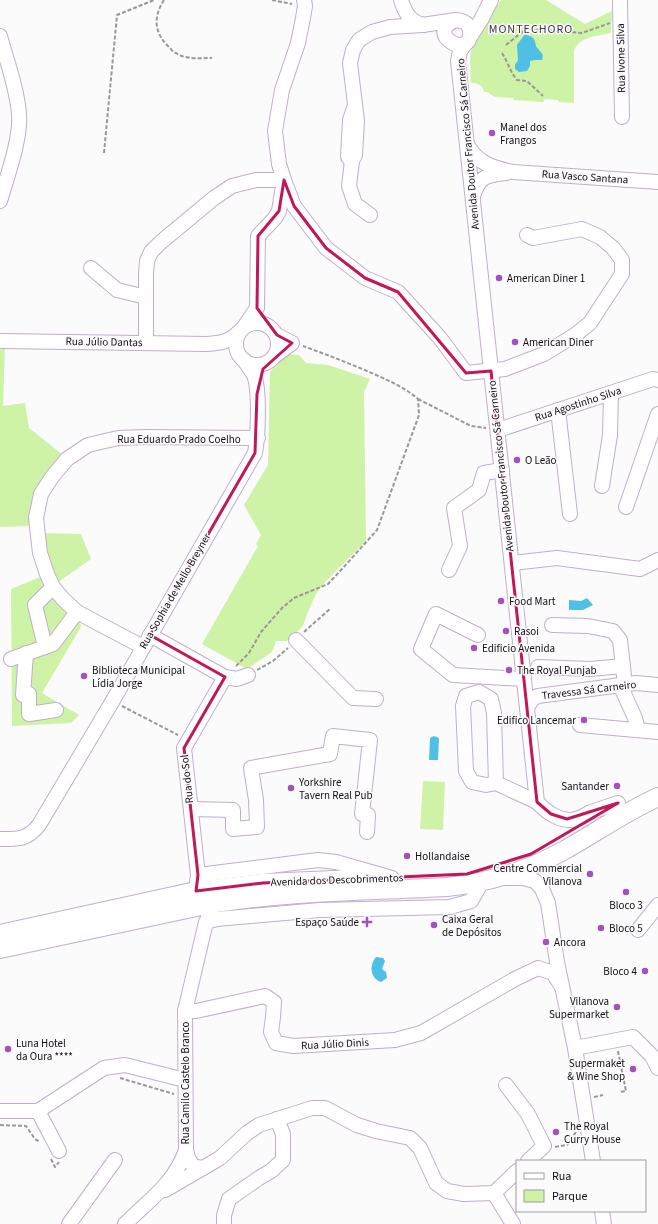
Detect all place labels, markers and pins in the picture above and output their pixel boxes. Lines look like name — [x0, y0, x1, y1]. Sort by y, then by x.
place label: Manel dos Frangos — [500, 120, 547, 148]
marker: Manel dos Frangos — [487, 128, 497, 138]
place label: American Diner 1 — [507, 271, 585, 286]
marker: American Diner 1 — [494, 273, 504, 283]
place label: American Diner — [523, 335, 594, 350]
marker: American Diner — [510, 337, 520, 347]
place label: O Leão — [525, 453, 557, 468]
marker: O Leão — [512, 455, 522, 465]
place label: Food Mart — [509, 594, 556, 609]
marker: Food Mart — [496, 596, 506, 606]
place label: Rasoi — [514, 624, 539, 639]
marker: Rasoi — [501, 626, 511, 636]
place label: Edificio Avenida — [482, 641, 555, 656]
marker: Edificio Avenida — [469, 643, 479, 653]
place label: Biblioteca Municipal Lídia Jorge — [92, 663, 185, 691]
place label: The Royal Punjab — [517, 663, 597, 678]
marker: The Royal Punjab — [504, 665, 514, 675]
marker: Biblioteca Municipal Lídia Jorge — [79, 671, 89, 681]
place label: Edifico Lancemar — [497, 713, 576, 728]
marker: Edifico Lancemar — [579, 715, 589, 725]
place label: Yorkshire Tavern Real Pub — [298, 775, 373, 803]
place label: Santander — [561, 779, 609, 794]
marker: Santander — [612, 781, 622, 791]
marker: Yorkshire Tavern Real Pub — [286, 783, 296, 793]
place label: Hollandaise — [415, 849, 470, 864]
marker: Hollandaise — [402, 851, 412, 861]
place label: Centre Commercial Vilanova — [493, 861, 582, 889]
marker: Centre Commercial Vilanova — [585, 869, 595, 879]
marker: Bloco 3 — [621, 887, 631, 897]
place label: Bloco 3 — [609, 898, 643, 913]
place label: Caixa Geral de Depósitos — [442, 912, 502, 940]
place label: Espaço Saúde — [295, 915, 360, 930]
marker: Espaço Saúde — [362, 917, 372, 927]
marker: Caixa Geral de Depósitos — [429, 920, 439, 930]
place label: Bloco 5 — [609, 921, 643, 936]
marker: Bloco 5 — [596, 923, 606, 933]
place label: Ancora — [554, 935, 586, 950]
marker: Ancora — [541, 937, 551, 947]
place label: Bloco 4 — [603, 964, 638, 979]
marker: Bloco 4 — [640, 966, 650, 976]
place label: Vilanova Supermarket — [549, 994, 609, 1022]
marker: Vilanova Supermarket — [612, 1002, 622, 1012]
place label: Luna Hotel da Oura **** — [16, 1036, 73, 1064]
marker: Luna Hotel da Oura **** — [3, 1044, 13, 1054]
place label: Supermaket & Wine Shop — [567, 1056, 625, 1084]
marker: Supermaket & Wine Shop — [628, 1064, 638, 1074]
place label: The Royal Curry House — [564, 1119, 621, 1147]
marker: The Royal Curry House — [551, 1127, 561, 1137]

